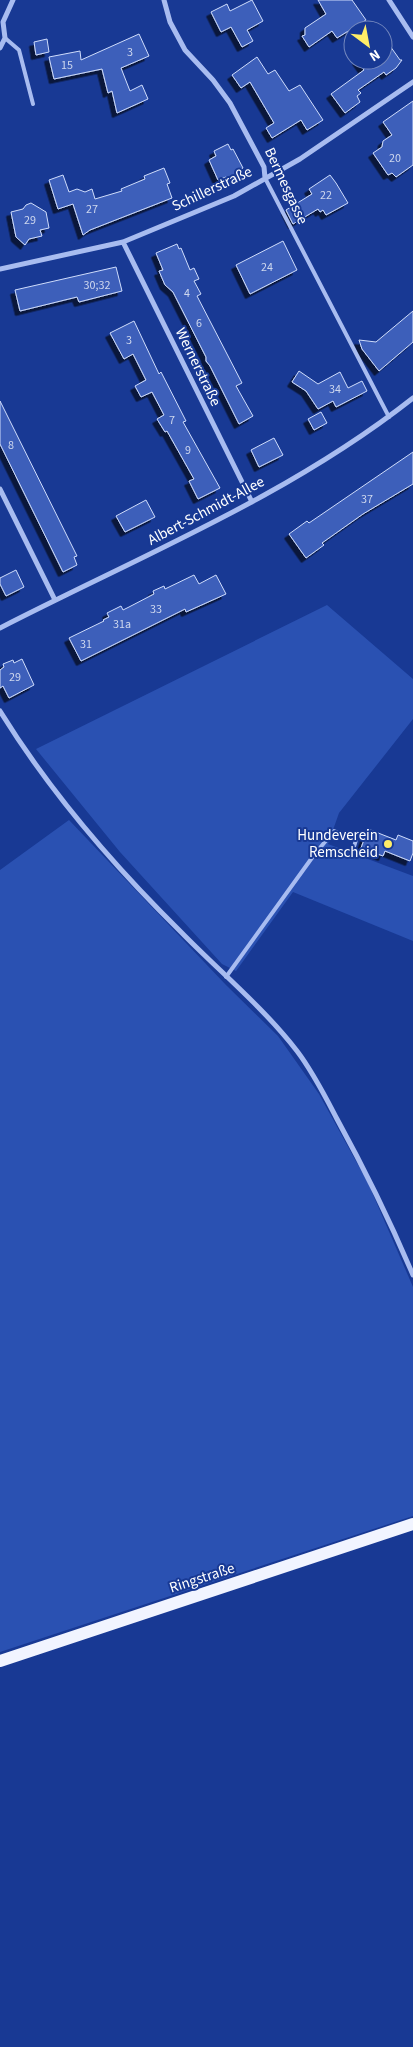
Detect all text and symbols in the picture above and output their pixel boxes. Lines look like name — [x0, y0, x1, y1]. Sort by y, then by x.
north arrow — [343, 20, 393, 70]
house number: 3 — [127, 44, 133, 61]
text: N — [365, 44, 384, 66]
house number: 15 — [61, 57, 73, 74]
street label: Bermesgasse — [259, 144, 313, 228]
house number: 20 — [389, 150, 401, 167]
street label: Schillerstraße — [168, 161, 256, 217]
house number: 22 — [320, 187, 332, 204]
house number: 27 — [86, 201, 98, 218]
house number: 29 — [24, 212, 36, 229]
house number: 24 — [261, 259, 273, 276]
house number: 30;32 — [84, 277, 110, 294]
house number: 4 — [184, 285, 190, 302]
house number: 6 — [196, 315, 202, 332]
street label: Wernerstraße — [170, 324, 226, 410]
house number: 3 — [126, 332, 132, 349]
house number: 34 — [329, 381, 341, 398]
house number: 7 — [169, 412, 175, 429]
house number: 8 — [8, 437, 14, 454]
house number: 9 — [185, 442, 191, 459]
street label: Albert-Schmidt-Allee — [144, 471, 268, 551]
house number: 37 — [361, 491, 373, 508]
house number: 33 — [150, 601, 162, 618]
house number: 31a — [113, 616, 131, 633]
house number: 31 — [80, 636, 92, 653]
house number: 29 — [9, 669, 21, 686]
place label: Hundeverein Remscheid — [297, 825, 378, 863]
marker: Hundeverein Remscheid — [382, 838, 394, 850]
street label: Ringstraße — [167, 1558, 237, 1598]

